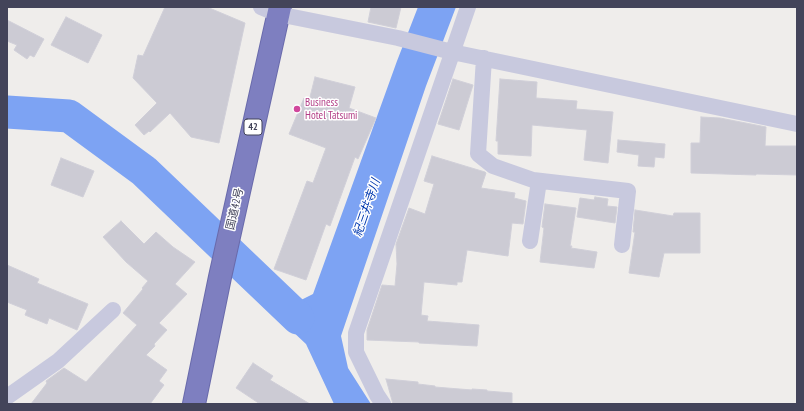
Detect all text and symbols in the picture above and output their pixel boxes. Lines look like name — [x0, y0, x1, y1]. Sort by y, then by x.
place label: Business Hotel Tatsumi — [305, 96, 357, 122]
marker: Business Hotel Tatsumi — [292, 104, 302, 114]
road number: 42 — [244, 119, 262, 135]
water label: 紀三井寺川 — [350, 177, 384, 239]
street label: 国道42号 — [224, 187, 246, 231]

